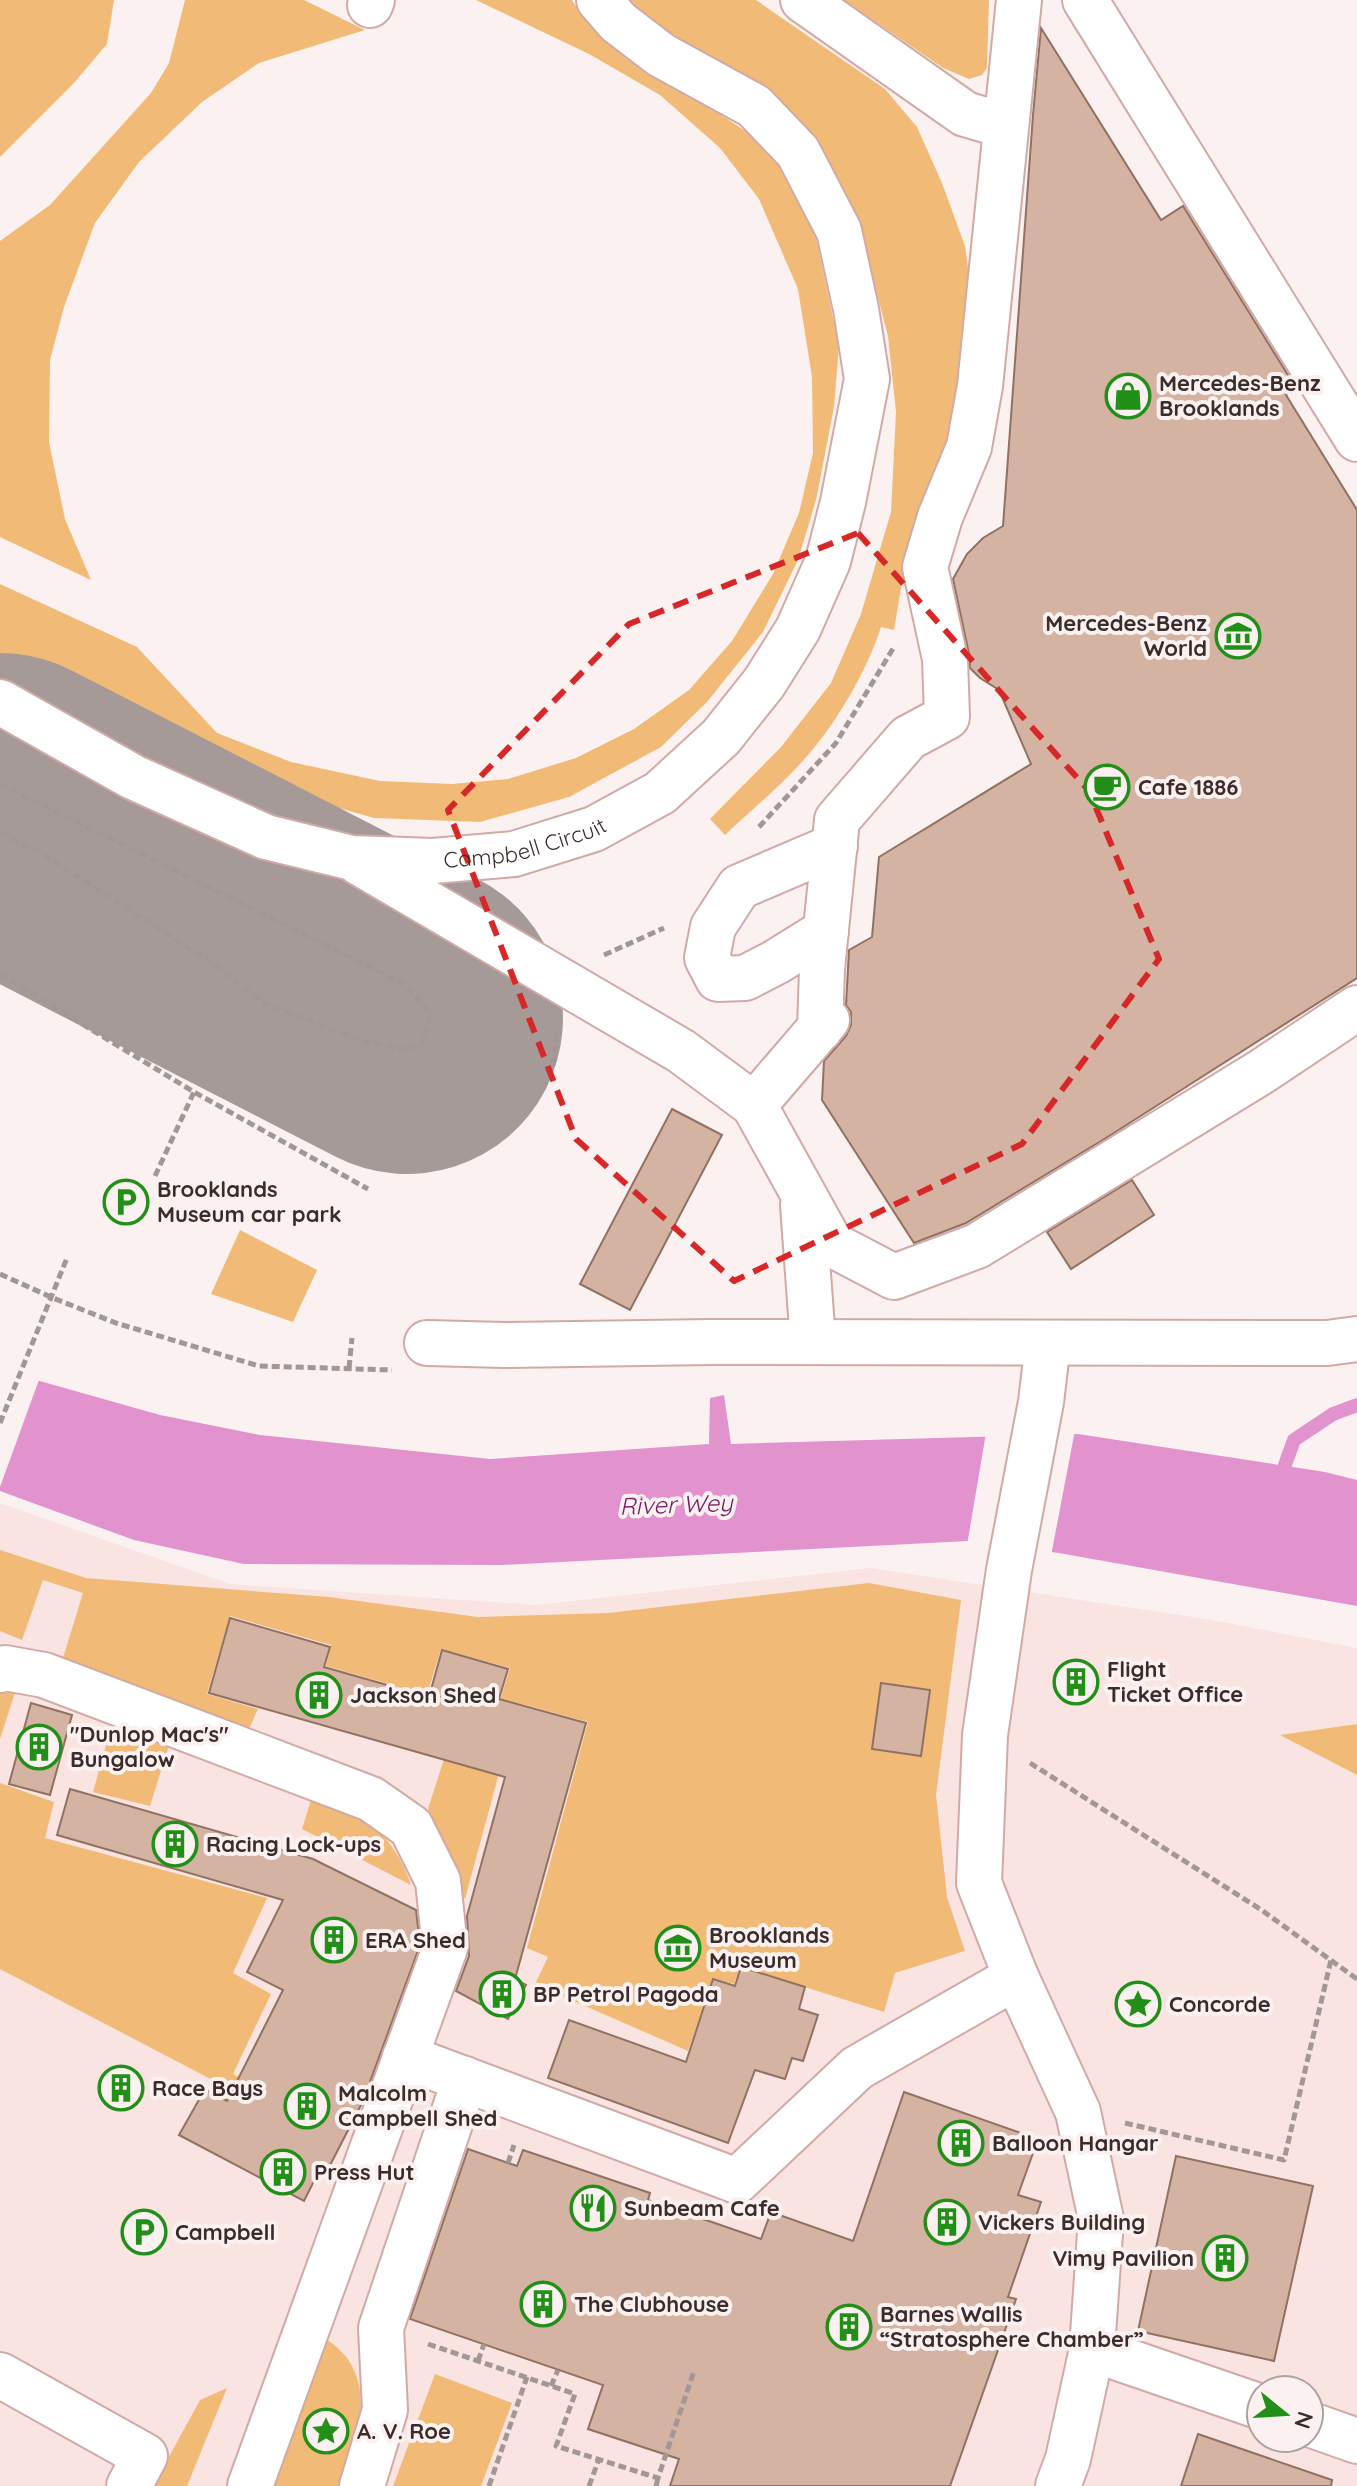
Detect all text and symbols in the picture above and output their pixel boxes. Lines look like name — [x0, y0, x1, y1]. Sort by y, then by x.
place label: Mercedes-Benz Brooklands — [1159, 369, 1321, 422]
shop icon: Mercedes-Benz Brooklands — [1104, 372, 1152, 420]
place label: Mercedes-Benz World — [1045, 609, 1207, 662]
museum icon: Mercedes-Benz World — [1214, 612, 1262, 660]
cafe icon: Cafe 1886 — [1083, 763, 1131, 811]
place label: Cafe 1886 — [1138, 773, 1239, 801]
street label: Campbell Circuit — [442, 811, 611, 874]
place label: Brooklands Museum car park — [157, 1175, 342, 1228]
parking icon: Brooklands Museum car park — [102, 1178, 150, 1226]
water label: River Wey — [619, 1487, 734, 1521]
place label: Flight Ticket Office — [1107, 1655, 1243, 1708]
building icon: Flight Ticket Office — [1052, 1658, 1100, 1706]
building icon: Jackson Shed — [295, 1671, 343, 1719]
place label: Jackson Shed — [350, 1681, 496, 1709]
place label: "Dunlop Mac's" Bungalow — [70, 1720, 229, 1773]
building icon: "Dunlop Mac's" Bungalow — [15, 1723, 63, 1771]
building icon: Racing Lock-ups — [151, 1820, 199, 1868]
place label: Racing Lock-ups — [206, 1830, 381, 1858]
building icon: ERA Shed — [310, 1916, 358, 1964]
place label: Brooklands Museum — [709, 1921, 830, 1974]
museum icon: Brooklands Museum — [654, 1924, 702, 1972]
place label: ERA Shed — [365, 1926, 466, 1954]
building icon: BP Petrol Pagoda — [478, 1970, 526, 2018]
place label: BP Petrol Pagoda — [533, 1980, 719, 2008]
place icon: Concorde — [1114, 1980, 1162, 2028]
place label: Concorde — [1169, 1990, 1271, 2018]
building icon: Race Bays — [97, 2064, 145, 2112]
place label: Race Bays — [152, 2074, 263, 2102]
place label: Malcolm Campbell Shed — [338, 2079, 497, 2132]
building icon: Malcolm Campbell Shed — [283, 2082, 331, 2130]
building icon: Balloon Hangar — [937, 2119, 985, 2167]
place label: Balloon Hangar — [992, 2129, 1159, 2157]
building icon: Press Hut — [259, 2148, 307, 2196]
place label: Press Hut — [314, 2158, 414, 2186]
restaurant icon: Sunbeam Cafe — [569, 2184, 617, 2232]
place label: Sunbeam Cafe — [624, 2194, 780, 2222]
building icon: Vickers Building — [923, 2198, 971, 2246]
parking icon: Campbell — [120, 2208, 168, 2256]
place label: Vickers Building — [978, 2208, 1145, 2236]
place label: Campbell — [175, 2218, 275, 2246]
building icon: Vimy Pavilion — [1201, 2234, 1249, 2282]
place label: Vimy Pavilion — [1052, 2244, 1194, 2272]
building icon: The Clubhouse — [519, 2280, 567, 2328]
place label: The Clubhouse — [574, 2290, 729, 2318]
place label: Barnes Wallis “Stratosphere Chamber” — [880, 2300, 1144, 2353]
building icon: Barnes Wallis “Stratosphere Chamber” — [825, 2303, 873, 2351]
north arrow — [1245, 2374, 1325, 2454]
place icon: A. V. Roe — [302, 2407, 350, 2455]
text: N — [1288, 2408, 1320, 2432]
place label: A. V. Roe — [357, 2417, 451, 2445]

